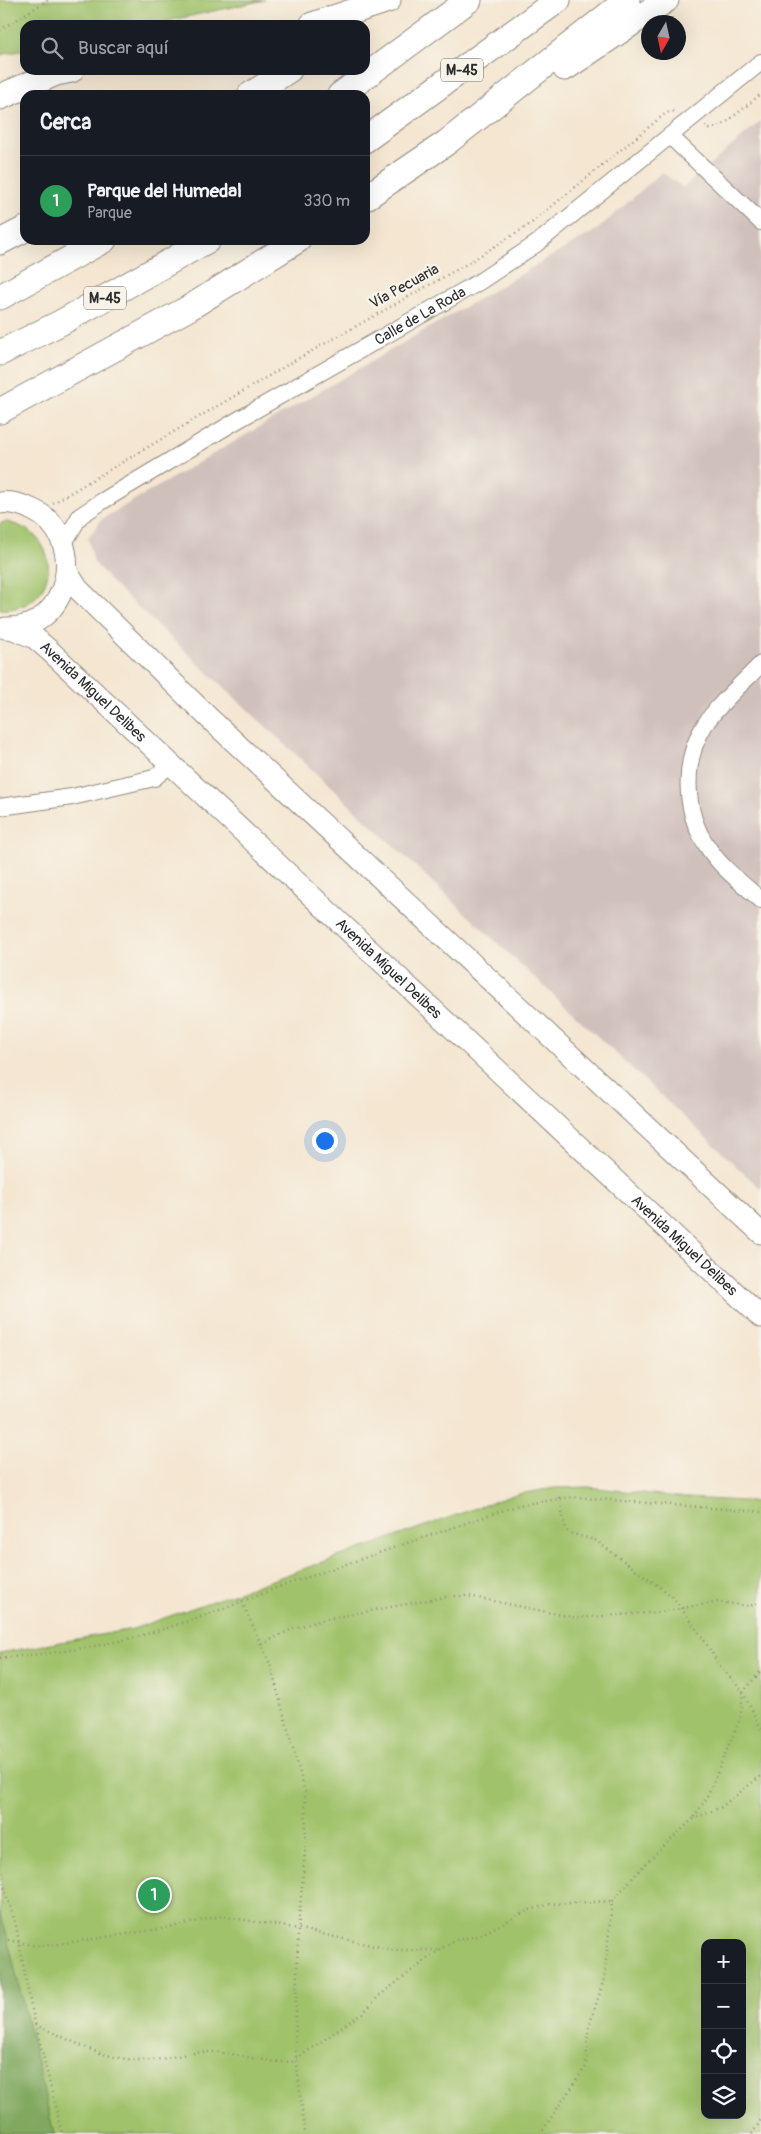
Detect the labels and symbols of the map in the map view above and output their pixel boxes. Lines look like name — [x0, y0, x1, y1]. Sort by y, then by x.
north arrow — [641, 15, 686, 60]
road number: M-45 — [441, 58, 483, 82]
street label: Vía Pecuaria — [366, 260, 442, 313]
street label: Calle de La Roda — [371, 283, 469, 350]
road number: M-45 — [84, 286, 126, 310]
street label: Avenida Miguel Delibes — [36, 637, 150, 746]
street label: Avenida Miguel Delibes — [331, 914, 446, 1023]
your location — [312, 1128, 338, 1154]
street label: Avenida Miguel Delibes — [627, 1191, 741, 1300]
pin: 1 — [138, 1876, 170, 1914]

